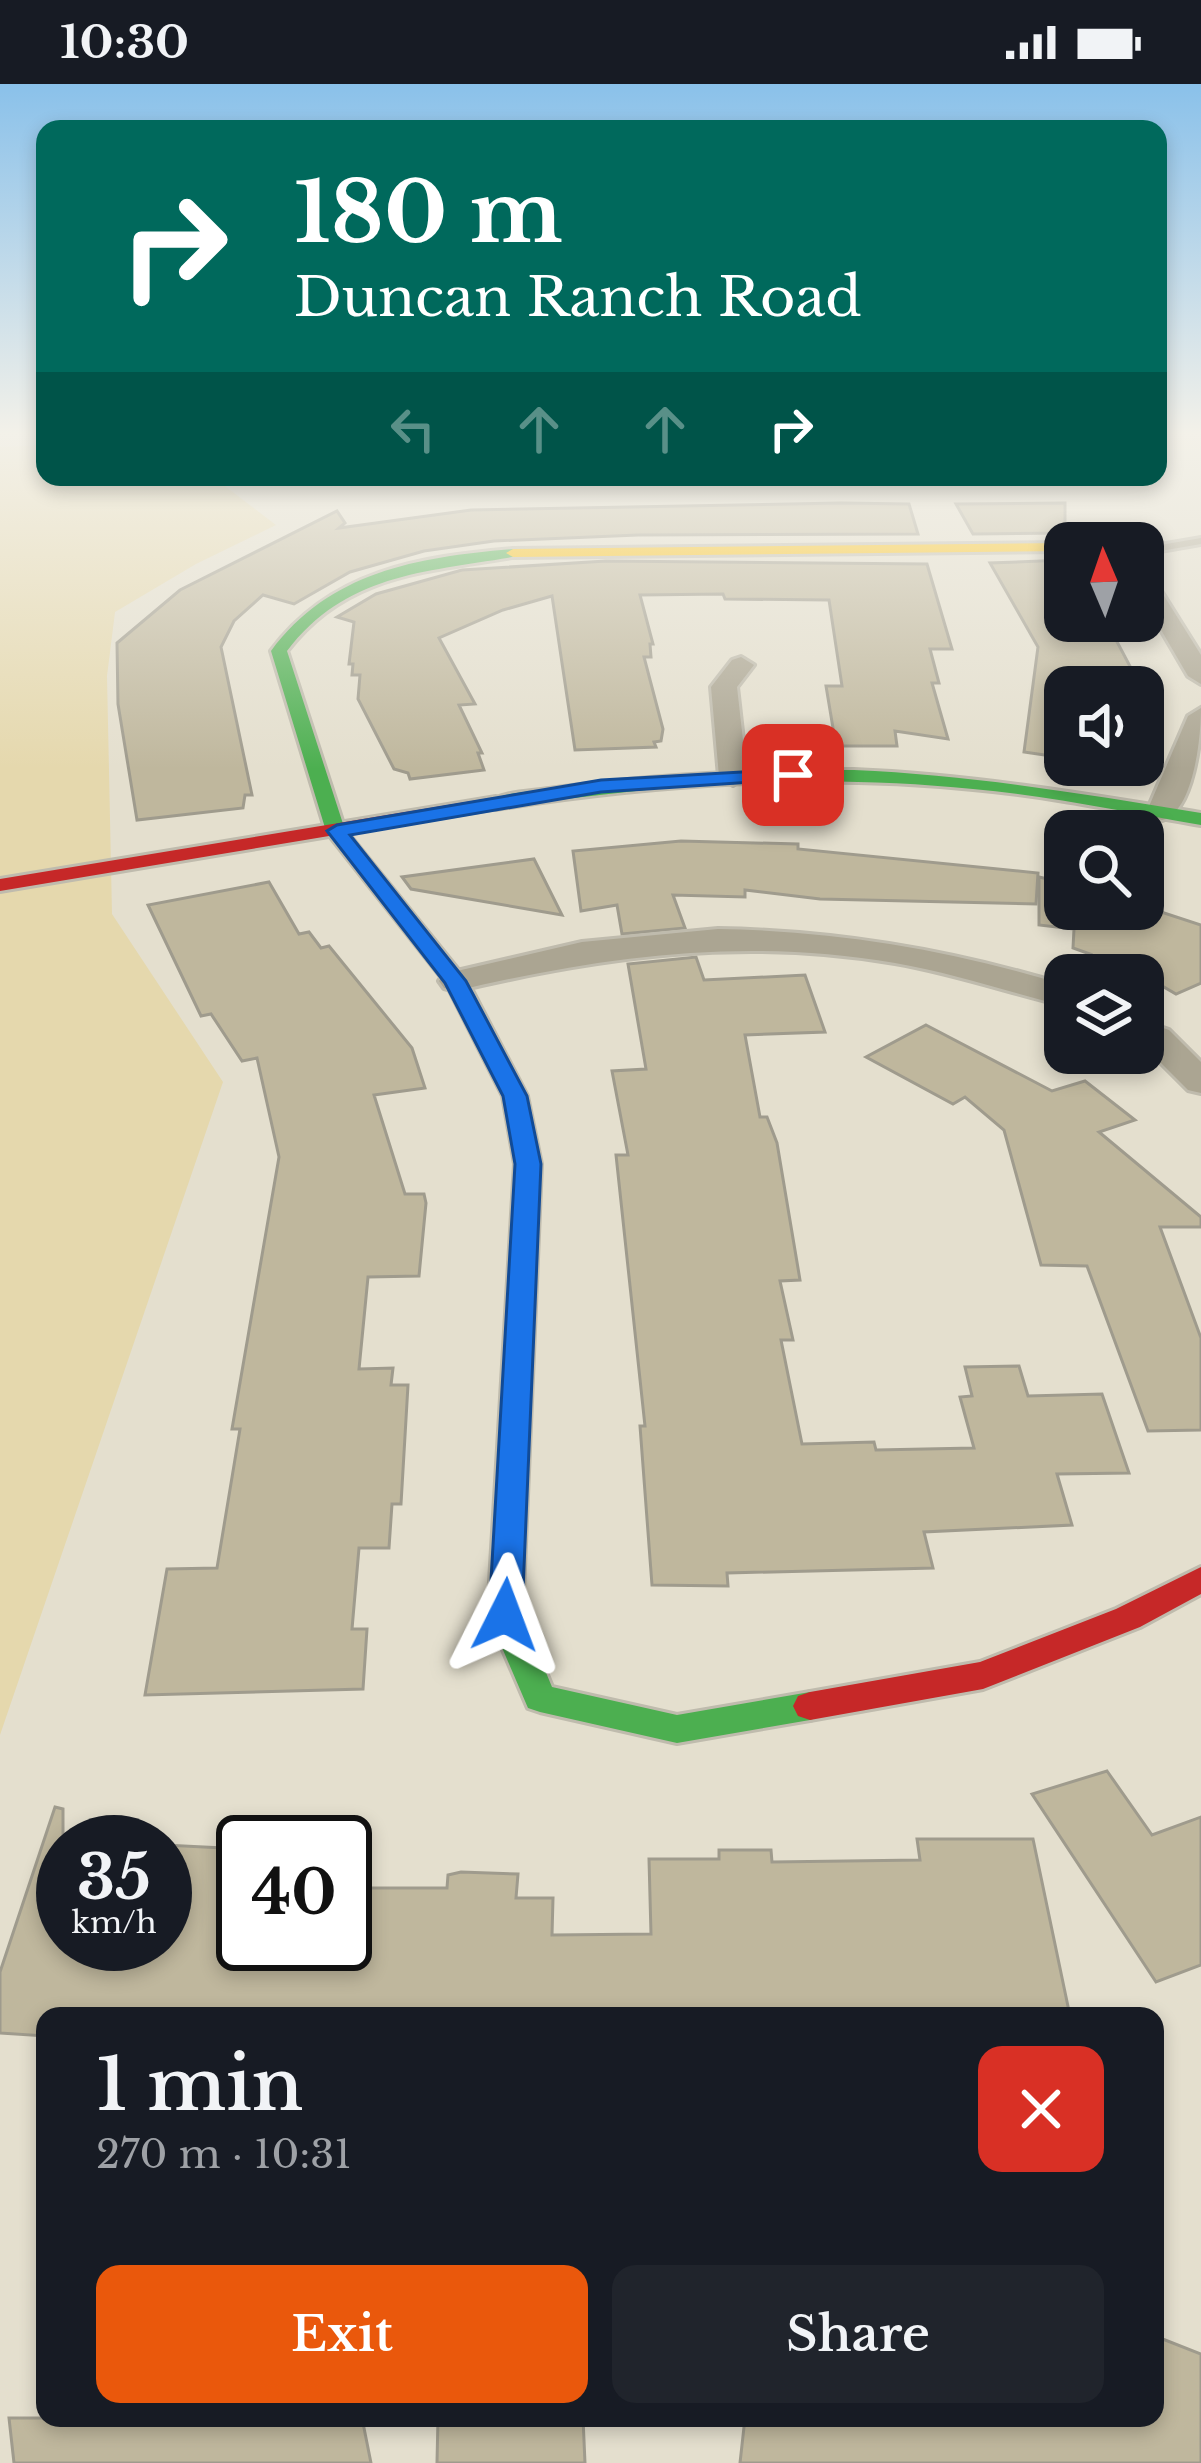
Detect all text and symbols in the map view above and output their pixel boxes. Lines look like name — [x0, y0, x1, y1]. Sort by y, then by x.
text: 10:30 — [60, 14, 189, 70]
text: 180 m — [294, 161, 563, 265]
icon: right — [96, 168, 252, 324]
text: Duncan Ranch Road — [294, 264, 862, 331]
icon: left — [380, 396, 446, 462]
icon: ahead — [506, 396, 572, 462]
icon: ahead — [632, 396, 698, 462]
icon: right — [758, 396, 824, 462]
north arrow — [1044, 522, 1164, 642]
map controls — [1044, 522, 1164, 1074]
button: sound — [1044, 666, 1164, 786]
pin — [742, 724, 844, 826]
icon: arrive — [760, 742, 826, 808]
button: search — [1044, 810, 1164, 930]
button: layers — [1044, 954, 1164, 1074]
position arrow — [442, 1552, 568, 1678]
speed limit sign: 40 — [216, 1815, 372, 1971]
text: 35 — [77, 1841, 151, 1915]
text: km/h — [71, 1904, 157, 1941]
text: 1 min — [96, 2040, 303, 2129]
button: close — [978, 2046, 1104, 2172]
text: 270 m · 10:31 — [96, 2130, 352, 2179]
button: Exit — [96, 2265, 588, 2403]
button: Share — [612, 2265, 1104, 2403]

